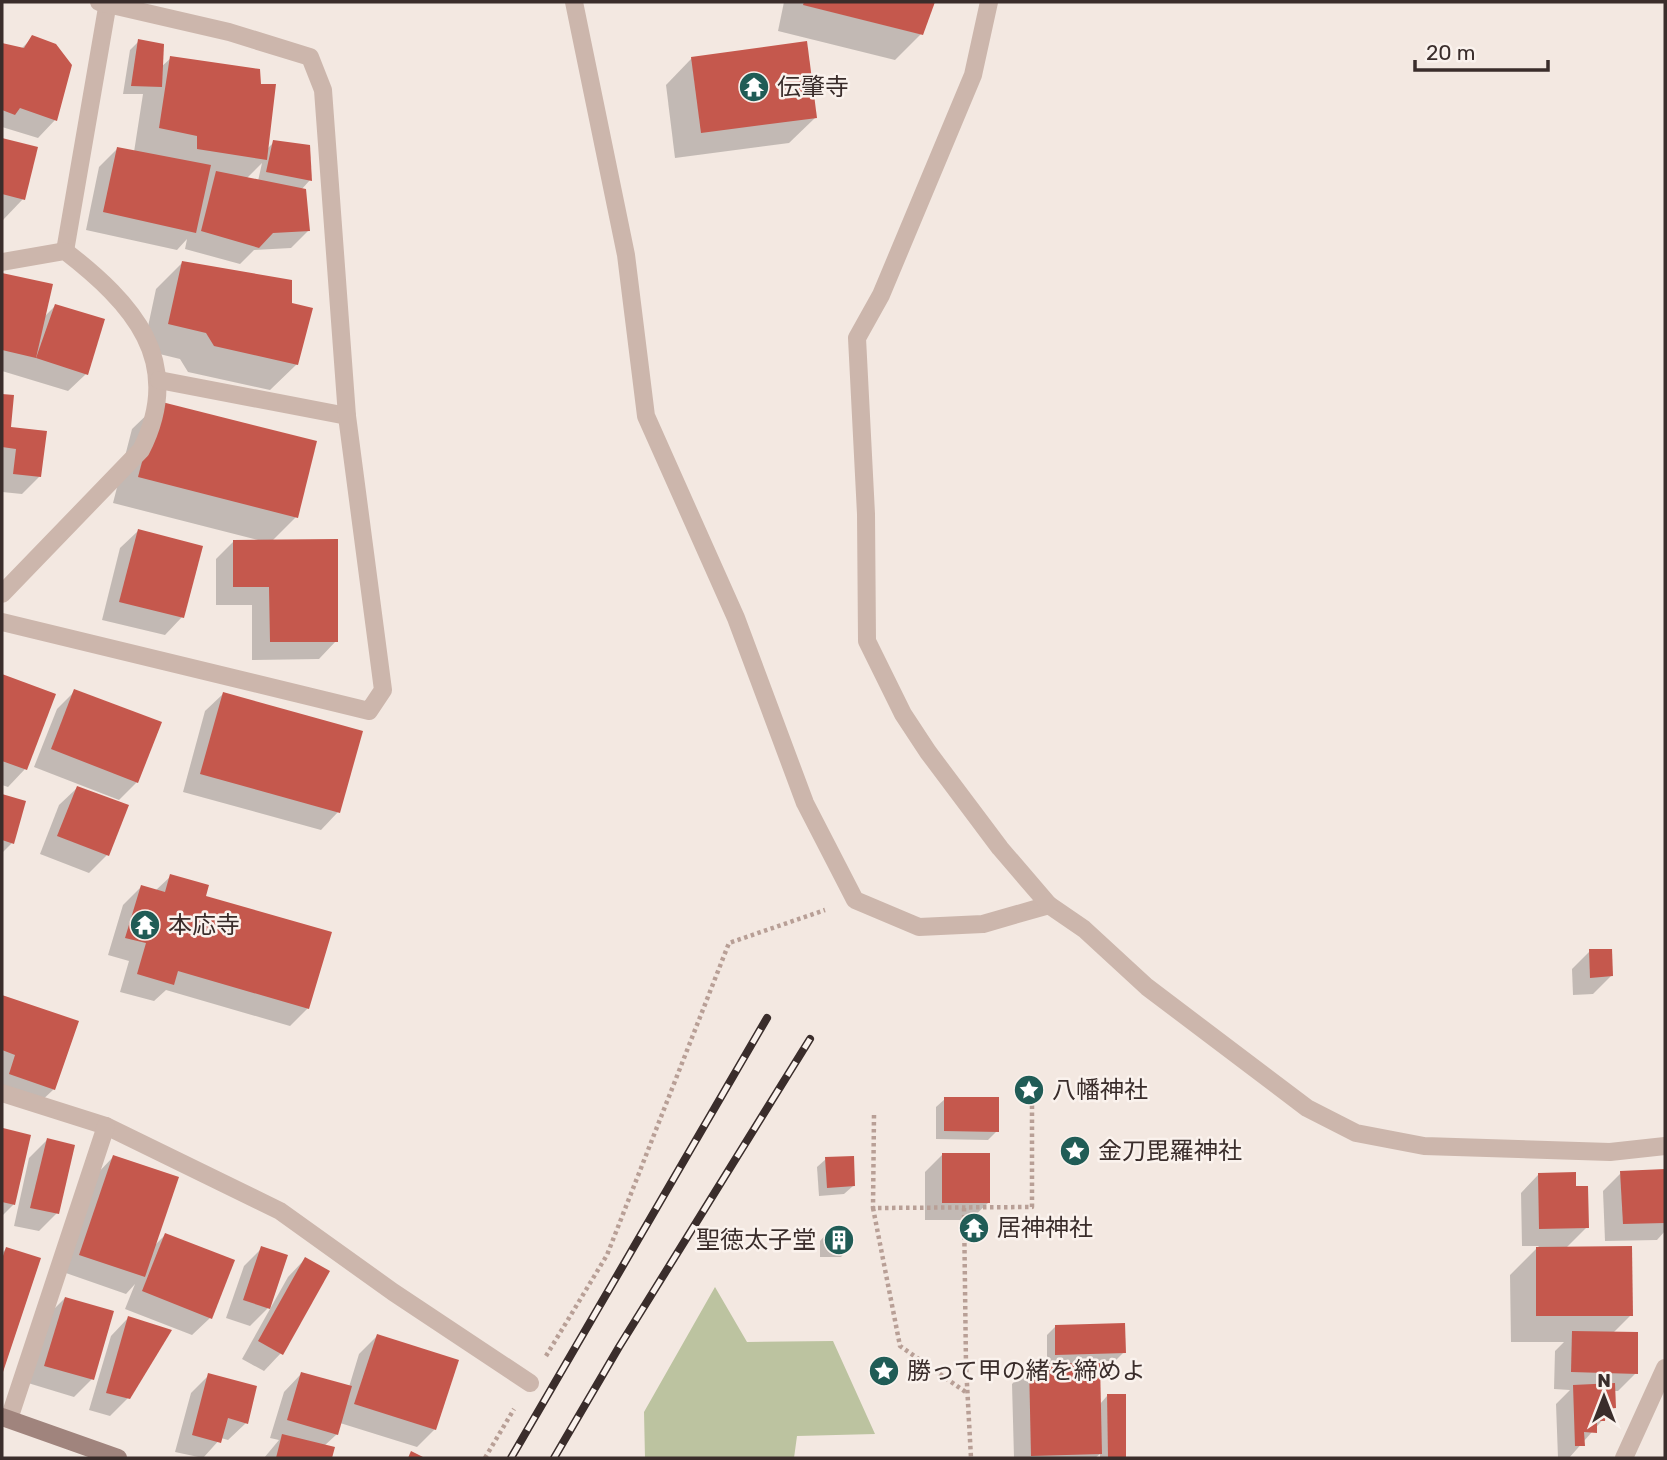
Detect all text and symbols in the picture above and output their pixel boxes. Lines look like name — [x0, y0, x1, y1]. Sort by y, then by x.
scale bar — [1415, 28, 1548, 72]
text: 20 m — [1426, 40, 1475, 65]
temple icon: 伝肇寺 — [737, 70, 771, 104]
place label: 伝肇寺 — [777, 73, 849, 101]
temple icon: 本応寺 — [128, 908, 162, 942]
place label: 本応寺 — [168, 911, 240, 939]
place icon: 八幡神社 — [1012, 1073, 1046, 1107]
place label: 八幡神社 — [1052, 1076, 1148, 1104]
place icon: 金刀毘羅神社 — [1058, 1134, 1092, 1168]
place label: 金刀毘羅神社 — [1098, 1137, 1242, 1165]
temple icon: 居神神社 — [957, 1211, 991, 1245]
place label: 居神神社 — [997, 1214, 1093, 1242]
building icon: 聖徳太子堂 — [822, 1223, 856, 1257]
place label: 聖徳太子堂 — [696, 1226, 816, 1254]
place icon: 勝って甲の緒を締めよ — [867, 1354, 901, 1388]
place label: 勝って甲の緒を締めよ — [907, 1357, 1146, 1385]
north arrow — [1569, 1362, 1639, 1432]
text: N — [1597, 1369, 1611, 1392]

